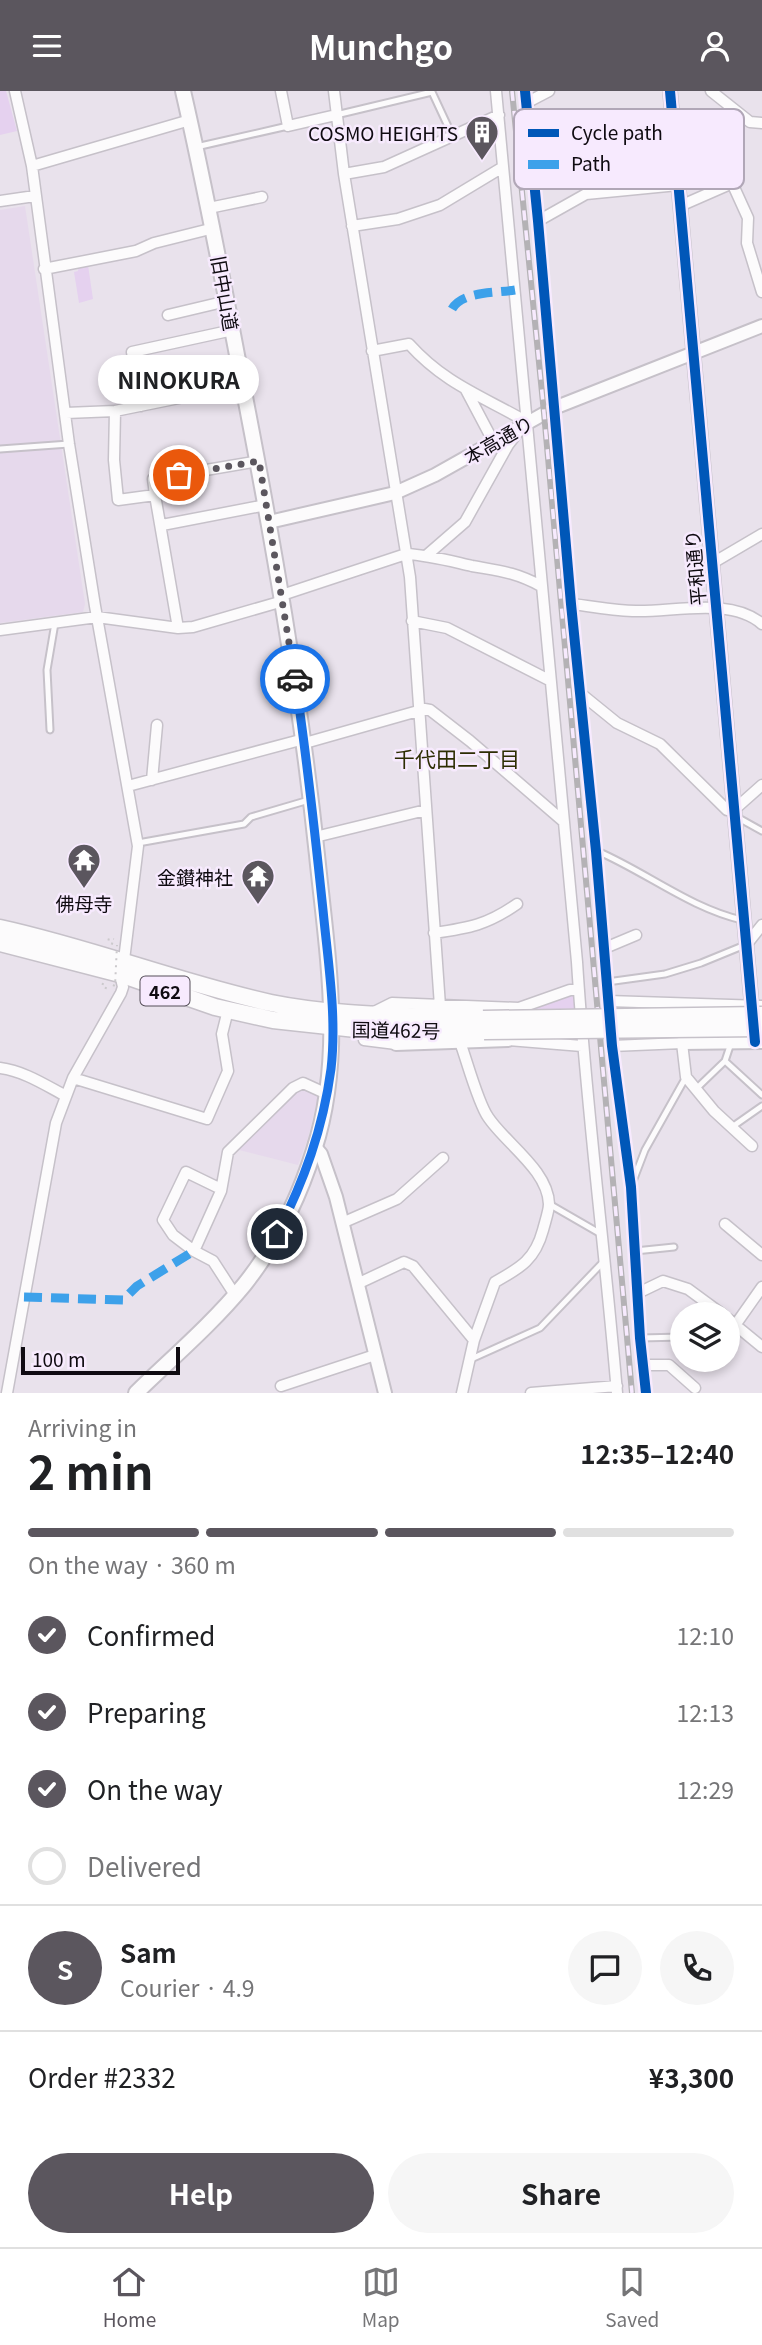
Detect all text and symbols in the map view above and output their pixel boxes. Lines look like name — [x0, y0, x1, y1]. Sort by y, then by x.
text: Munchgo — [309, 23, 453, 69]
icon: menu — [28, 27, 66, 65]
icon: person — [696, 27, 734, 65]
legend — [514, 109, 744, 189]
building icon: COSMO HEIGHTS — [463, 113, 501, 162]
text: Cycle path — [571, 118, 663, 145]
place label: COSMO HEIGHTS — [308, 119, 458, 146]
text: Path — [571, 149, 611, 176]
street label: 旧中山道 — [206, 253, 246, 333]
callout: NINOKURA — [99, 356, 260, 405]
text: NINOKURA — [117, 362, 240, 396]
street label: 本高通り — [458, 408, 538, 470]
pin — [149, 445, 209, 505]
icon: bag — [160, 456, 198, 494]
street label: 平和通り — [677, 529, 711, 607]
courier — [260, 644, 330, 714]
icon: car — [276, 660, 314, 698]
district label: 千代田二丁目 — [394, 743, 520, 773]
temple icon: 佛母寺 — [65, 841, 103, 890]
temple icon: 金鑚神社 — [239, 857, 277, 906]
place label: 金鑚神社 — [157, 863, 233, 890]
place label: 佛母寺 — [55, 889, 113, 916]
road number: 462 — [140, 977, 190, 1006]
street label: 国道462号 — [351, 1015, 441, 1043]
pin — [247, 1204, 307, 1264]
icon: home — [258, 1215, 296, 1253]
map controls — [670, 1302, 740, 1372]
button: layers — [670, 1302, 740, 1372]
scale bar — [21, 1344, 180, 1376]
text: 100 m — [32, 1345, 86, 1372]
text: Arriving in — [28, 1410, 137, 1444]
text: 12:35–12:40 — [580, 1434, 734, 1471]
text: 2 min — [28, 1437, 153, 1503]
text: On the way · 360 m — [28, 1547, 236, 1581]
icon: check — [28, 1616, 66, 1654]
text: Confirmed — [87, 1616, 216, 1653]
text: 12:10 — [677, 1618, 734, 1652]
icon: check — [28, 1693, 66, 1731]
text: Preparing — [87, 1693, 206, 1730]
text: 12:13 — [677, 1695, 734, 1729]
icon: check — [28, 1770, 66, 1808]
text: On the way — [87, 1770, 222, 1807]
text: 12:29 — [677, 1772, 734, 1806]
text: Delivered — [87, 1847, 202, 1884]
button: chat — [568, 1931, 642, 2005]
button: phone — [660, 1931, 734, 2005]
text: Sam — [120, 1933, 177, 1970]
text: S — [57, 1950, 73, 1987]
text: Courier · 4.9 — [120, 1970, 255, 2004]
text: Order #2332 — [28, 2058, 176, 2095]
text: ¥3,300 — [649, 2058, 734, 2095]
button: Help — [28, 2153, 374, 2233]
button: Share — [388, 2153, 734, 2233]
tab: Home — [103, 2263, 156, 2332]
tab: Map — [362, 2263, 400, 2332]
tab: Saved — [605, 2263, 659, 2332]

